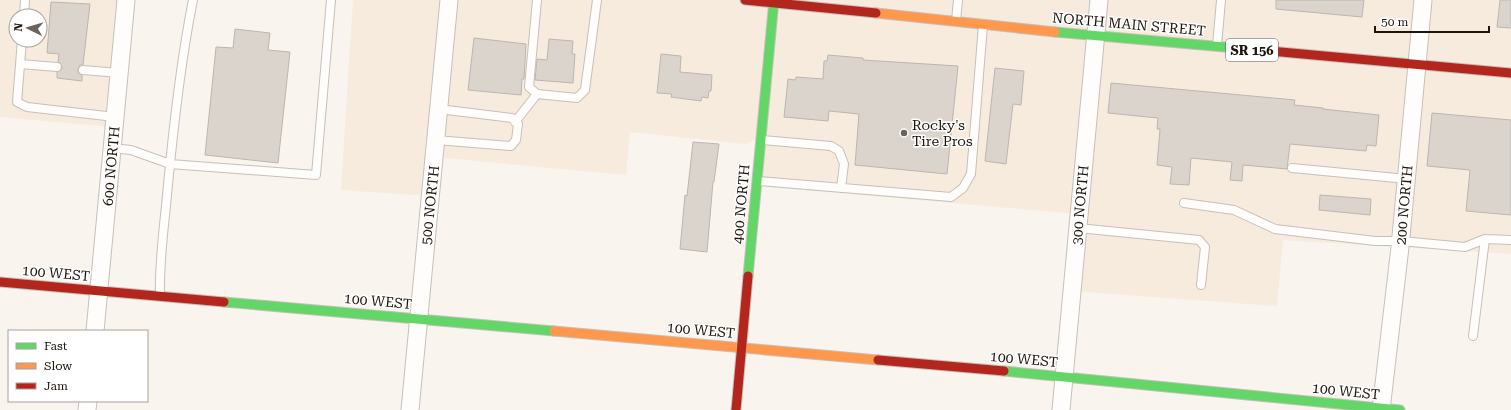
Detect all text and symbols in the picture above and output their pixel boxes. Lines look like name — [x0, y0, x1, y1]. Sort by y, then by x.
north arrow — [8, 8, 48, 48]
scale bar — [1375, 8, 1489, 34]
street label: NORTH MAIN STREET — [1051, 9, 1207, 39]
text: 50 m — [1381, 15, 1408, 29]
text: N — [12, 22, 25, 32]
road number: SR 156 — [1226, 39, 1278, 61]
place label: Rocky's Tire Pros — [912, 117, 973, 149]
street label: 600 NORTH — [100, 125, 122, 206]
marker: Rocky's Tire Pros — [899, 128, 909, 138]
street label: 400 NORTH — [730, 163, 752, 244]
street label: 500 NORTH — [418, 164, 442, 246]
street label: 300 NORTH — [1069, 164, 1091, 245]
street label: 200 NORTH — [1393, 164, 1415, 245]
street label: 100 WEST — [21, 262, 91, 284]
street label: 100 WEST — [343, 290, 413, 312]
street label: 100 WEST — [666, 319, 736, 341]
legend — [8, 330, 148, 402]
text: Fast — [44, 339, 68, 353]
street label: 100 WEST — [989, 348, 1059, 370]
text: Slow — [44, 359, 72, 373]
text: Jam — [44, 379, 68, 393]
street label: 100 WEST — [1311, 379, 1381, 403]

